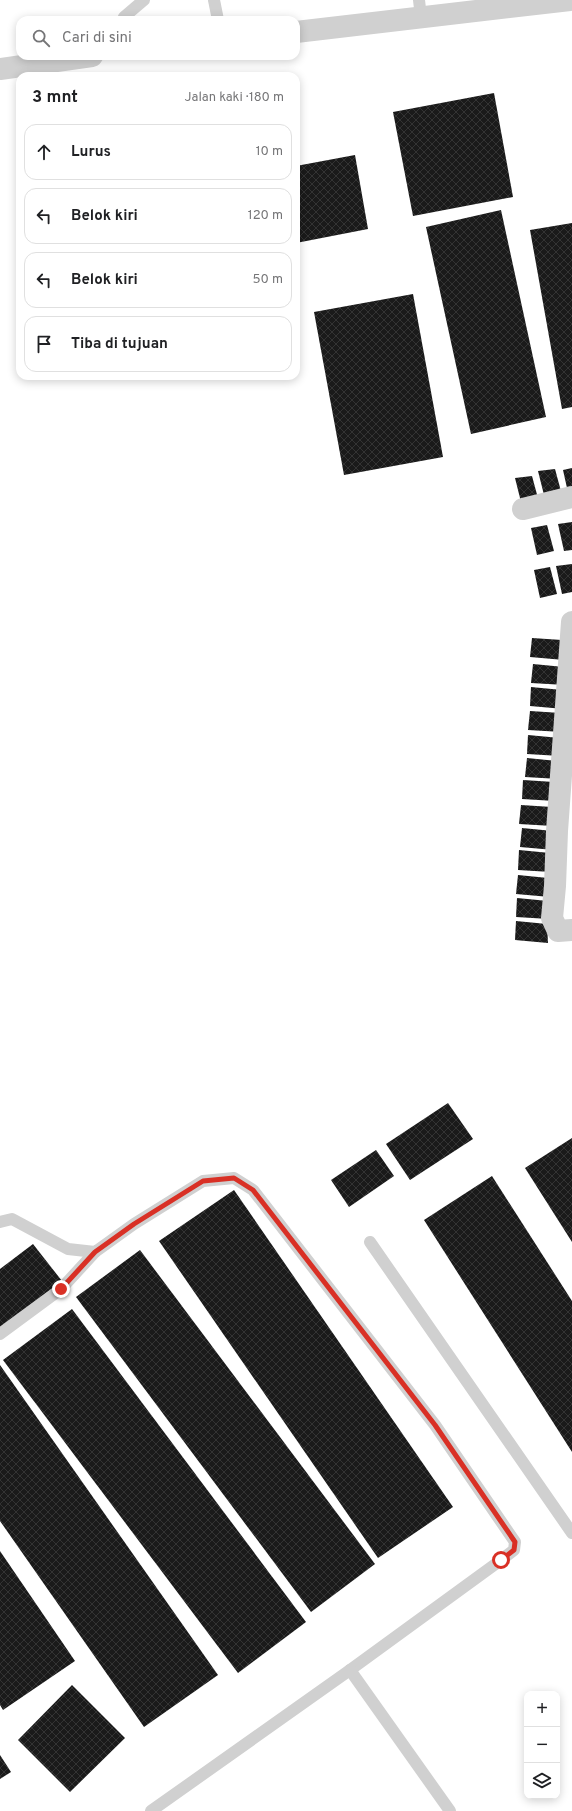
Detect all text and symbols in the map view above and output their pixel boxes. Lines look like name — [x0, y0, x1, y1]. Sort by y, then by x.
search box — [16, 16, 300, 60]
icon: search — [30, 27, 52, 49]
text: Cari di sini — [62, 29, 132, 48]
text: 3 mnt — [32, 87, 78, 109]
text: Jalan kaki · 180 m — [184, 90, 284, 106]
icon: ahead — [33, 141, 55, 163]
text: Lurus — [71, 143, 111, 162]
text: 10 m — [256, 144, 283, 160]
icon: left — [33, 205, 55, 227]
text: Belok kiri — [71, 207, 138, 226]
text: 120 m — [248, 208, 283, 224]
icon: left — [33, 269, 55, 291]
text: Belok kiri — [71, 271, 138, 290]
text: 50 m — [253, 272, 283, 288]
icon: arrive — [33, 333, 55, 355]
text: Tiba di tujuan — [71, 335, 168, 354]
route end — [52, 1280, 70, 1298]
route start — [492, 1551, 510, 1569]
map controls — [524, 1691, 560, 1799]
button: + — [524, 1691, 560, 1727]
button: − — [524, 1727, 560, 1763]
button: layers — [524, 1763, 560, 1799]

